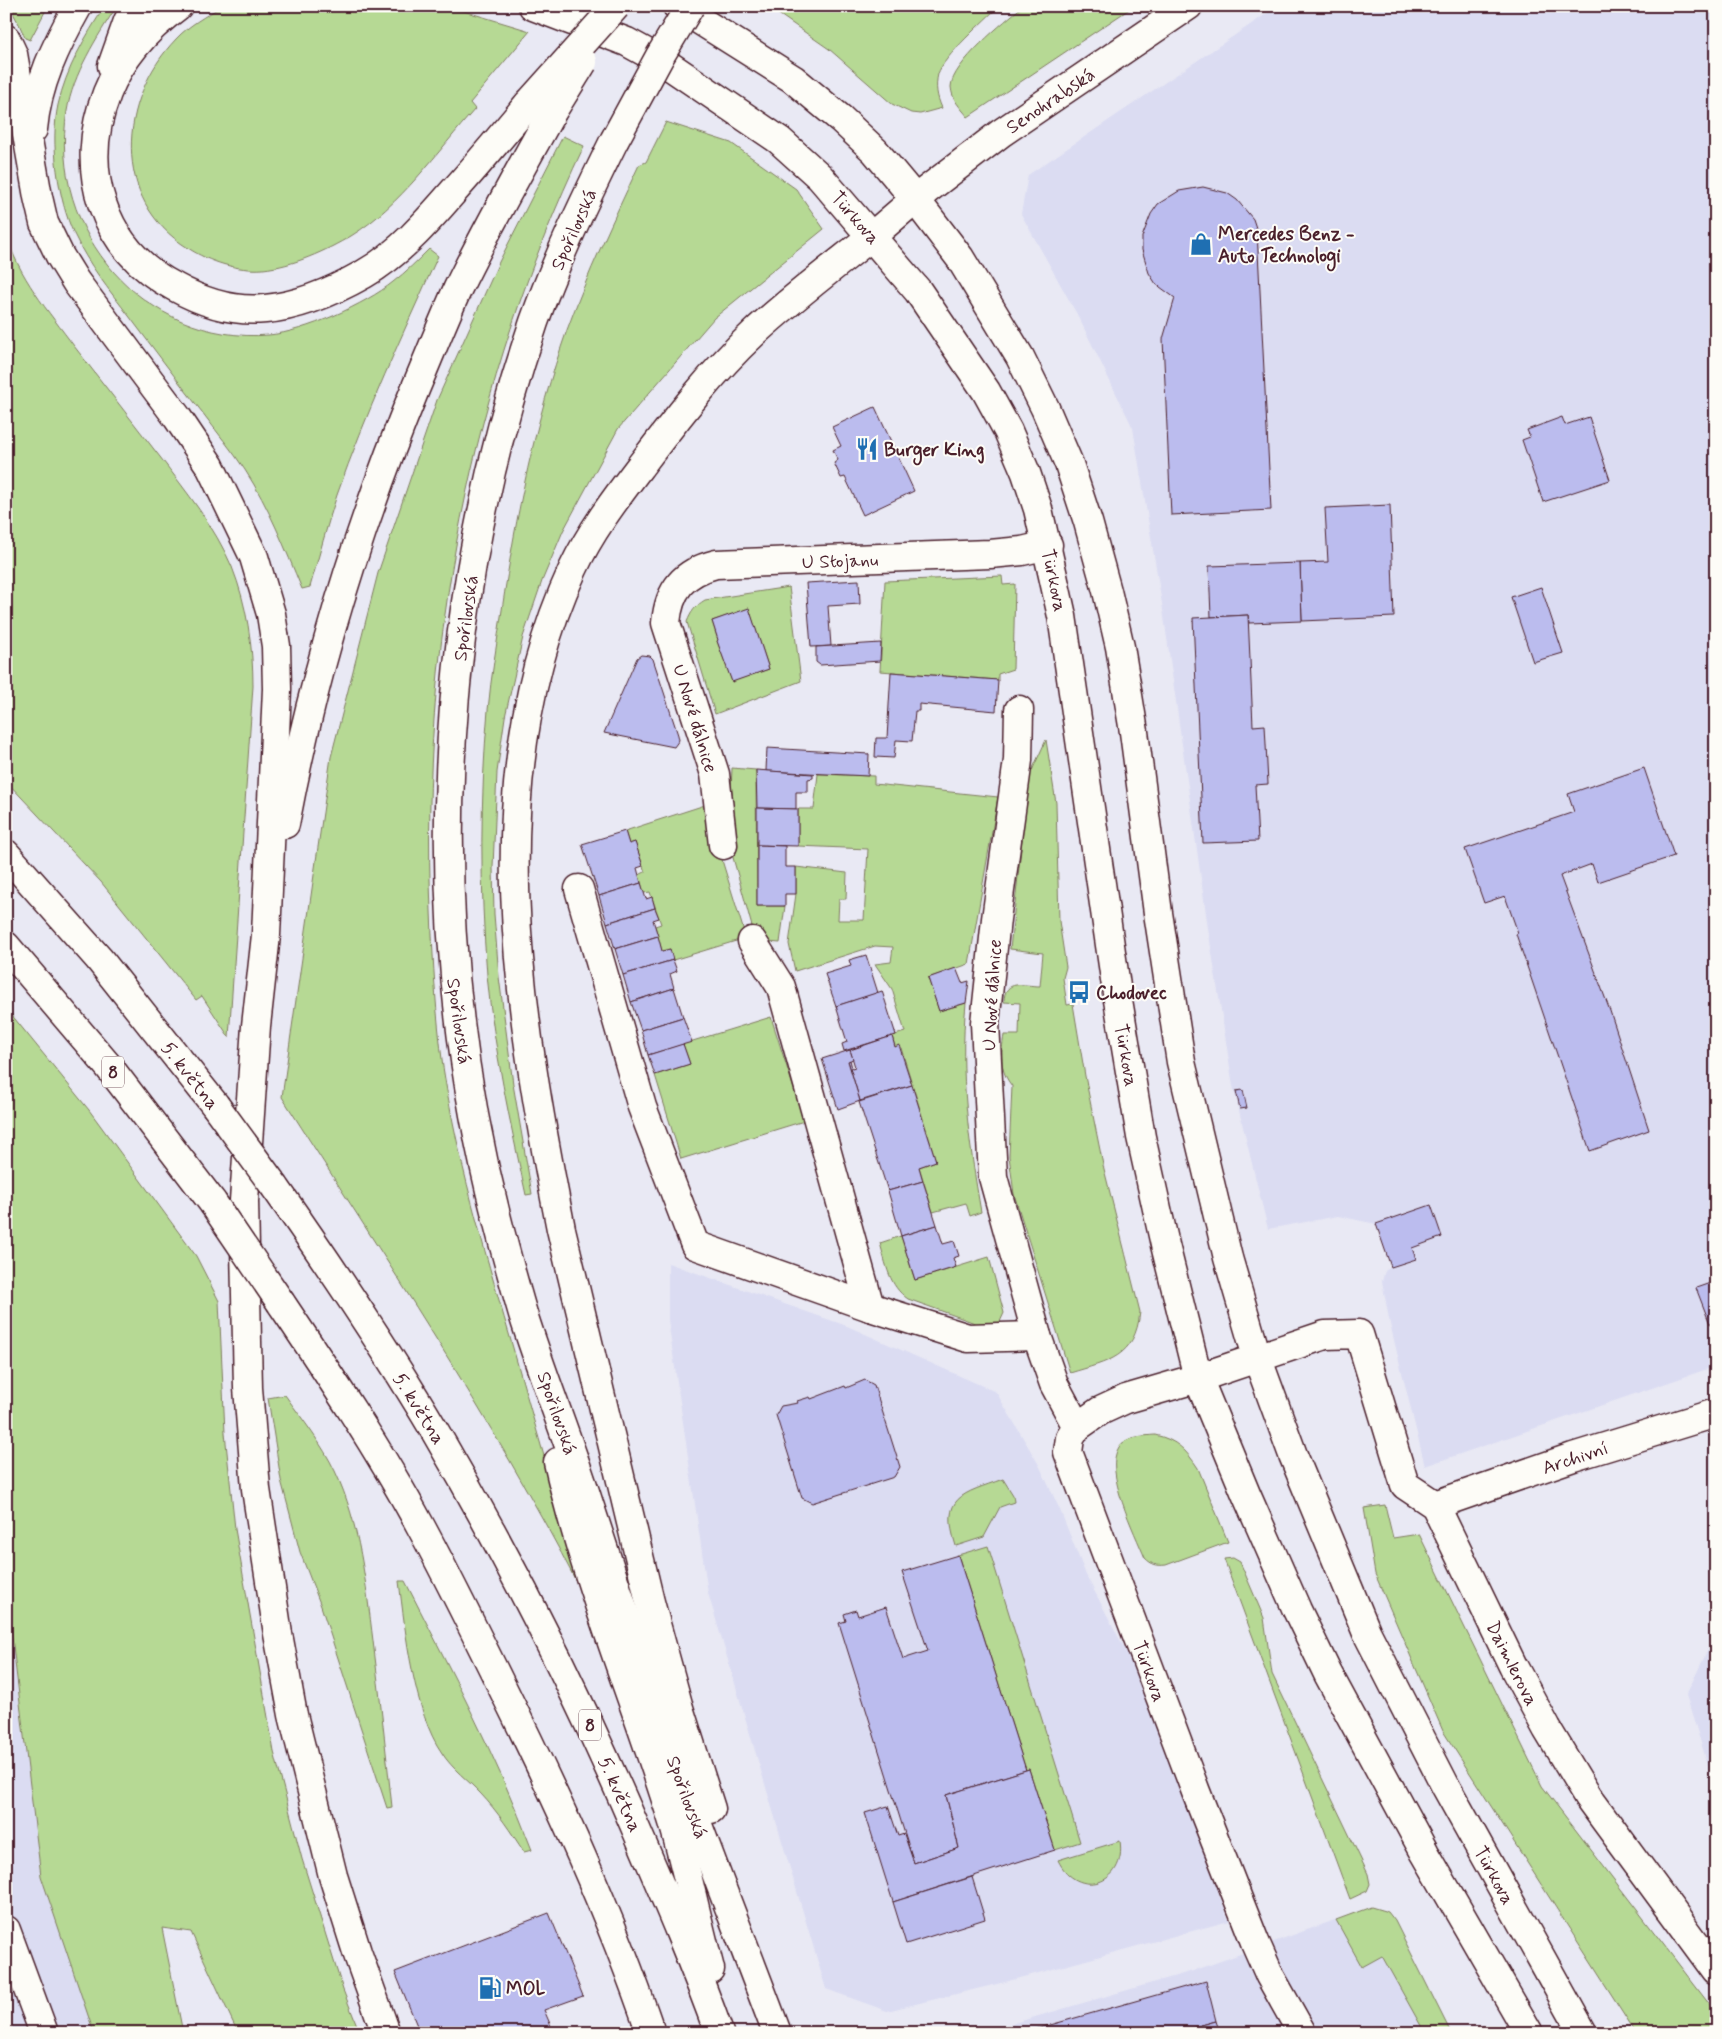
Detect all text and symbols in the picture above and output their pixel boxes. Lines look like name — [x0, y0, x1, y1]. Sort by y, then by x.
street label: Senohrabská — [1002, 62, 1100, 140]
street label: Spořilovská — [545, 185, 603, 274]
street label: Türkova — [825, 186, 885, 250]
place label: Mercedes Benz - Auto Technologi — [1218, 222, 1355, 272]
shop icon: Mercedes Benz - Auto Technologi — [1188, 231, 1214, 257]
restaurant icon: Burger King — [854, 436, 880, 462]
place label: Burger King — [884, 438, 985, 466]
street label: Türkova — [1035, 547, 1072, 614]
street label: U Stojanu — [801, 548, 879, 576]
street label: Spořilovská — [448, 574, 485, 663]
street label: U Nové dálnice — [666, 661, 723, 776]
street label: U Nové dálnice — [977, 938, 1008, 1052]
street label: Spořilovská — [440, 977, 477, 1066]
bus stop icon: Chodovec — [1066, 979, 1092, 1005]
place label: Chodovec — [1096, 981, 1167, 1006]
street label: Türkova — [1108, 1022, 1143, 1089]
street label: 5. května — [155, 1037, 224, 1115]
road number: 8 — [102, 1056, 124, 1088]
street label: 5. května — [387, 1368, 451, 1449]
street label: Spořilovská — [531, 1368, 582, 1458]
street label: Archivní — [1539, 1436, 1612, 1481]
street label: Daimlerova — [1480, 1617, 1544, 1710]
street label: Türkova — [1126, 1637, 1171, 1706]
road number: 8 — [579, 1710, 601, 1740]
street label: 5. května — [592, 1753, 647, 1836]
street label: Spořilovská — [660, 1753, 713, 1842]
street label: Türkova — [1467, 1842, 1520, 1910]
fuel station icon: MOL — [477, 1975, 503, 2001]
place label: MOL — [506, 1977, 545, 2002]

